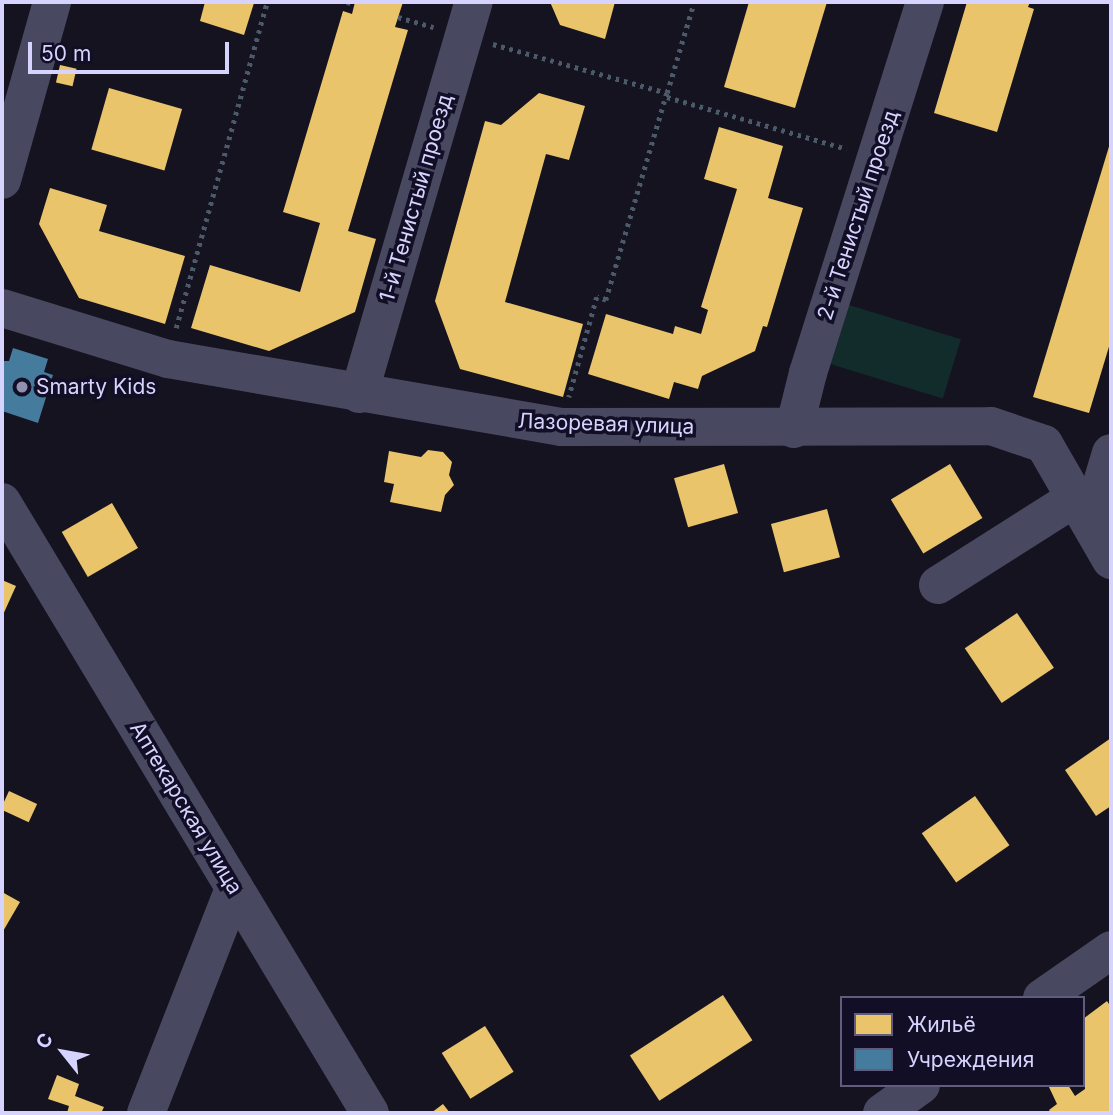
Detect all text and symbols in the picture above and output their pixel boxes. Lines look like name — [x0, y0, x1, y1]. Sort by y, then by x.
scale bar — [32, 28, 233, 72]
text: 50 m — [41, 41, 91, 66]
street label: 1-й Тенистый проезд — [374, 91, 458, 305]
street label: 2-й Тенистый проезд — [812, 107, 904, 323]
place label: Smarty Kids — [36, 374, 156, 400]
marker: Smarty Kids — [14, 379, 30, 395]
street label: Лазоревая улица — [517, 408, 695, 440]
street label: Аптекарская улица — [124, 717, 248, 899]
legend — [840, 996, 1085, 1087]
text: Жильё — [907, 1012, 976, 1037]
north arrow — [28, 1017, 98, 1087]
text: С — [31, 1029, 58, 1053]
text: Учреждения — [907, 1047, 1034, 1072]

